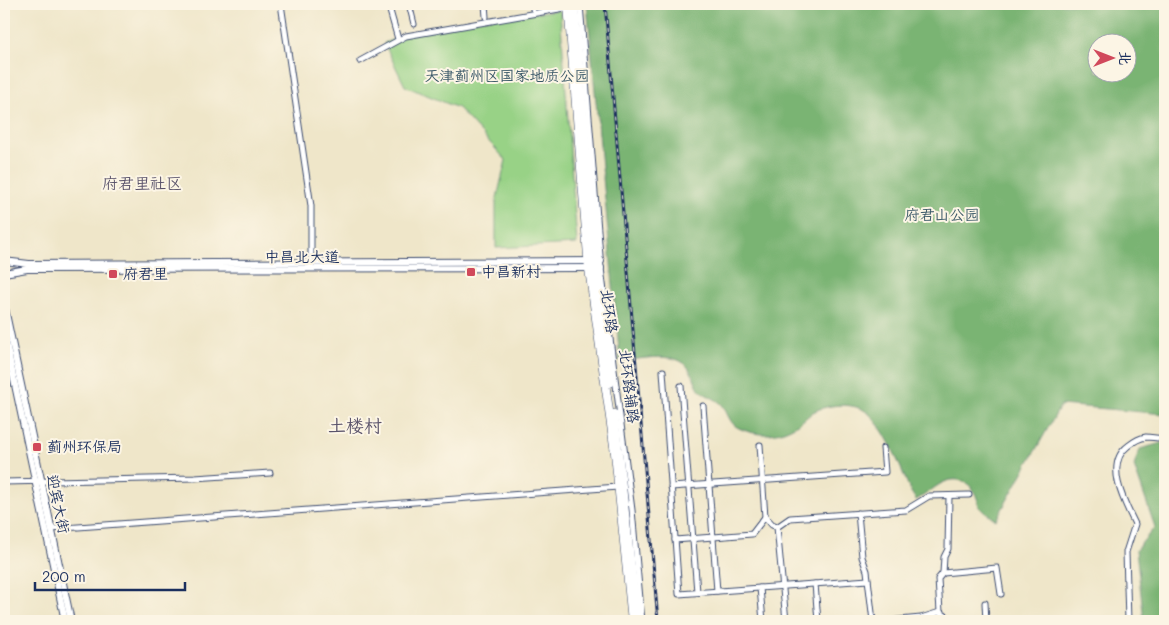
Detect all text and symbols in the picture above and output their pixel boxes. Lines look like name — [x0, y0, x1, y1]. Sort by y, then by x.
north arrow — [1086, 32, 1136, 82]
text: 北 — [1116, 51, 1135, 65]
park label: 天津蓟州区国家地质公园 — [424, 65, 590, 85]
district label: 府君里社区 — [102, 172, 182, 193]
park label: 府君山公园 — [904, 204, 980, 224]
street label: 中昌北大道 — [264, 246, 340, 266]
place label: 中昌新村 — [481, 261, 541, 281]
place label: 府君里 — [123, 263, 168, 283]
marker: 中昌新村 — [465, 266, 477, 278]
marker: 府君里 — [107, 268, 119, 280]
street label: 北环路 — [597, 287, 623, 335]
street label: 北环路辅路 — [615, 347, 644, 424]
district label: 土楼村 — [328, 413, 382, 437]
place label: 蓟州环保局 — [47, 436, 122, 456]
marker: 蓟州环保局 — [31, 441, 43, 453]
street label: 迎宾大街 — [43, 472, 75, 535]
scale bar — [35, 560, 185, 592]
text: 200 m — [42, 566, 86, 586]

